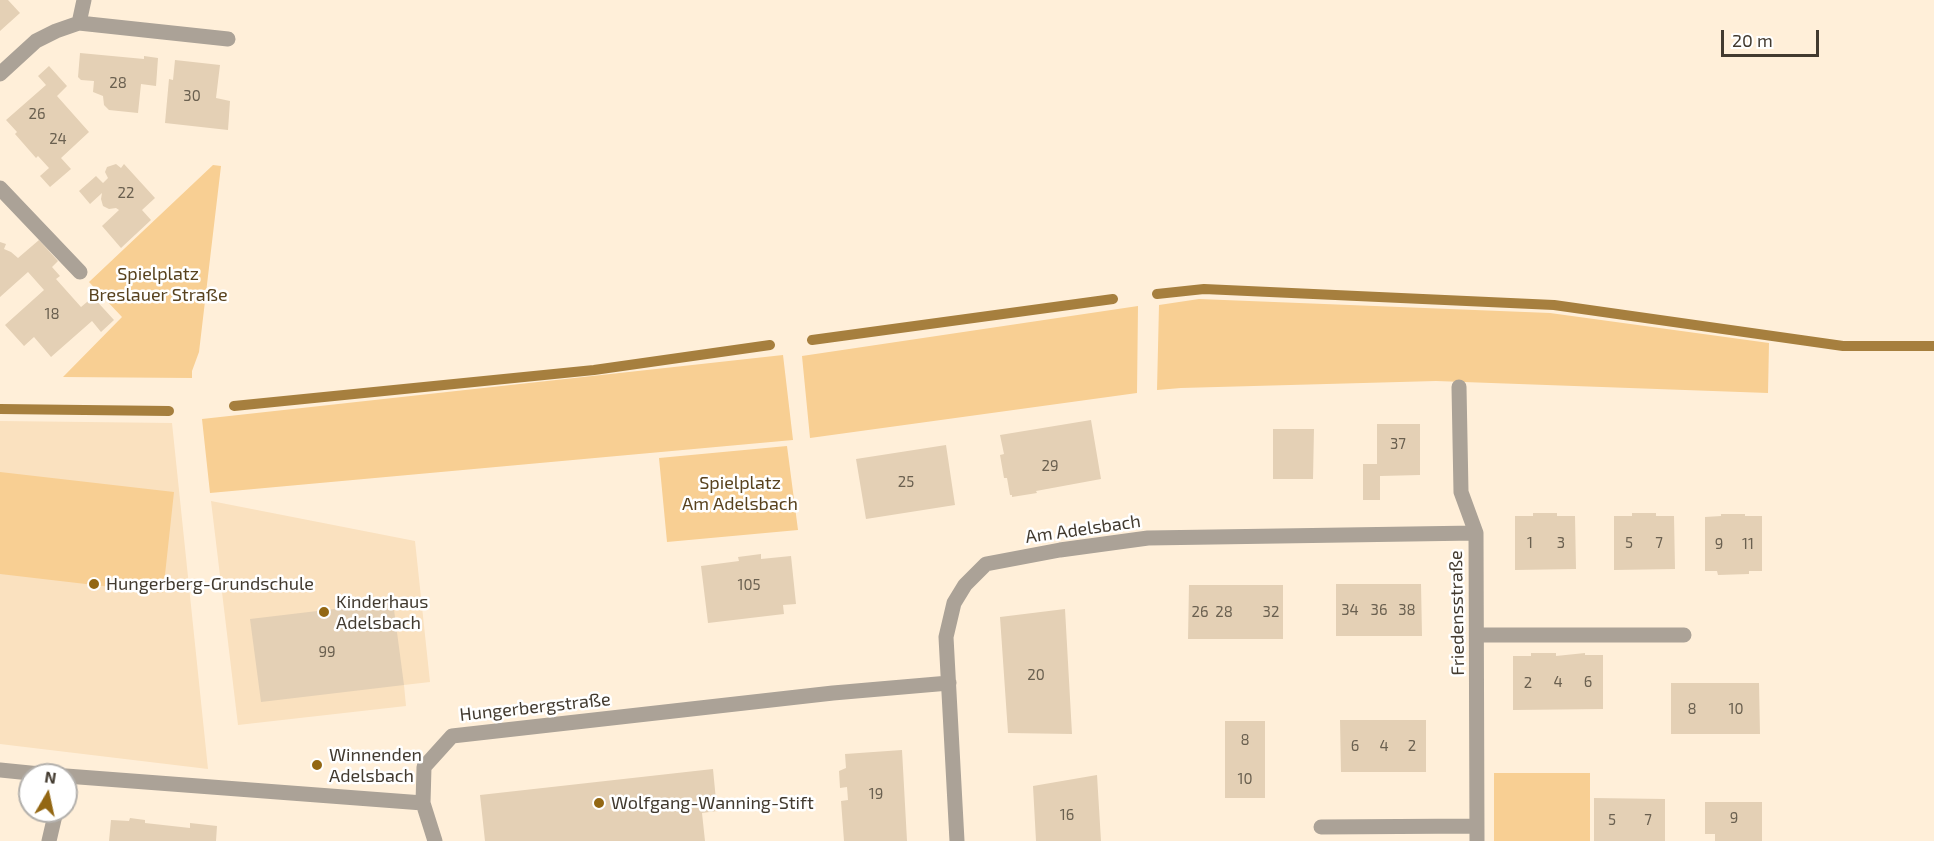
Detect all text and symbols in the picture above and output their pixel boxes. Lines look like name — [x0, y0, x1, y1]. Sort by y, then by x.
scale bar — [1724, 18, 1822, 56]
text: 20 m — [1732, 29, 1773, 51]
house number: 28 — [109, 74, 127, 92]
house number: 30 — [183, 87, 201, 105]
house number: 26 — [28, 105, 46, 123]
house number: 24 — [49, 130, 67, 148]
house number: 22 — [118, 184, 134, 202]
park label: Spielplatz Breslauer Straße — [88, 263, 228, 306]
house number: 18 — [44, 305, 60, 323]
house number: 37 — [1390, 435, 1406, 453]
house number: 29 — [1041, 457, 1059, 475]
park label: Spielplatz Am Adelsbach — [682, 472, 798, 514]
house number: 25 — [898, 473, 914, 491]
street label: Am Adelsbach — [1024, 510, 1142, 548]
house number: 1 — [1527, 534, 1533, 552]
house number: 3 — [1557, 534, 1565, 552]
house number: 5 — [1625, 534, 1633, 552]
house number: 7 — [1655, 534, 1663, 552]
house number: 9 — [1715, 535, 1723, 553]
house number: 11 — [1742, 535, 1754, 553]
street label: Friedensstraße — [1445, 550, 1469, 676]
place label: Hungerberg-Grundschule — [106, 573, 314, 595]
house number: 105 — [737, 576, 761, 594]
marker: Hungerberg-Grundschule — [87, 577, 101, 591]
place label: Kinderhaus Adelsbach — [336, 591, 429, 634]
house number: 34 — [1341, 601, 1359, 619]
house number: 36 — [1371, 601, 1387, 619]
house number: 38 — [1398, 601, 1416, 619]
house number: 26 — [1191, 603, 1209, 621]
house number: 28 — [1215, 603, 1233, 621]
house number: 32 — [1263, 603, 1279, 621]
marker: Kinderhaus Adelsbach — [317, 605, 331, 619]
house number: 99 — [318, 643, 336, 661]
house number: 20 — [1027, 666, 1045, 684]
house number: 4 — [1553, 673, 1563, 691]
house number: 6 — [1584, 673, 1592, 691]
house number: 2 — [1524, 674, 1532, 692]
street label: Hungerbergstraße — [458, 688, 612, 726]
house number: 8 — [1687, 700, 1697, 718]
house number: 10 — [1728, 700, 1744, 718]
house number: 8 — [1240, 731, 1250, 749]
house number: 6 — [1351, 737, 1359, 755]
house number: 4 — [1379, 737, 1389, 755]
house number: 2 — [1408, 737, 1416, 755]
place label: Winnenden Adelsbach — [329, 744, 422, 786]
marker: Winnenden Adelsbach — [310, 758, 324, 772]
north arrow — [18, 763, 78, 823]
text: N — [43, 766, 58, 787]
house number: 10 — [1237, 770, 1253, 788]
house number: 19 — [869, 785, 883, 803]
place label: Wolfgang-Wanning-Stift — [611, 792, 814, 814]
marker: Wolfgang-Wanning-Stift — [592, 796, 606, 810]
house number: 16 — [1060, 806, 1074, 824]
house number: 9 — [1730, 809, 1738, 827]
house number: 5 — [1608, 811, 1616, 829]
house number: 7 — [1644, 811, 1652, 829]

